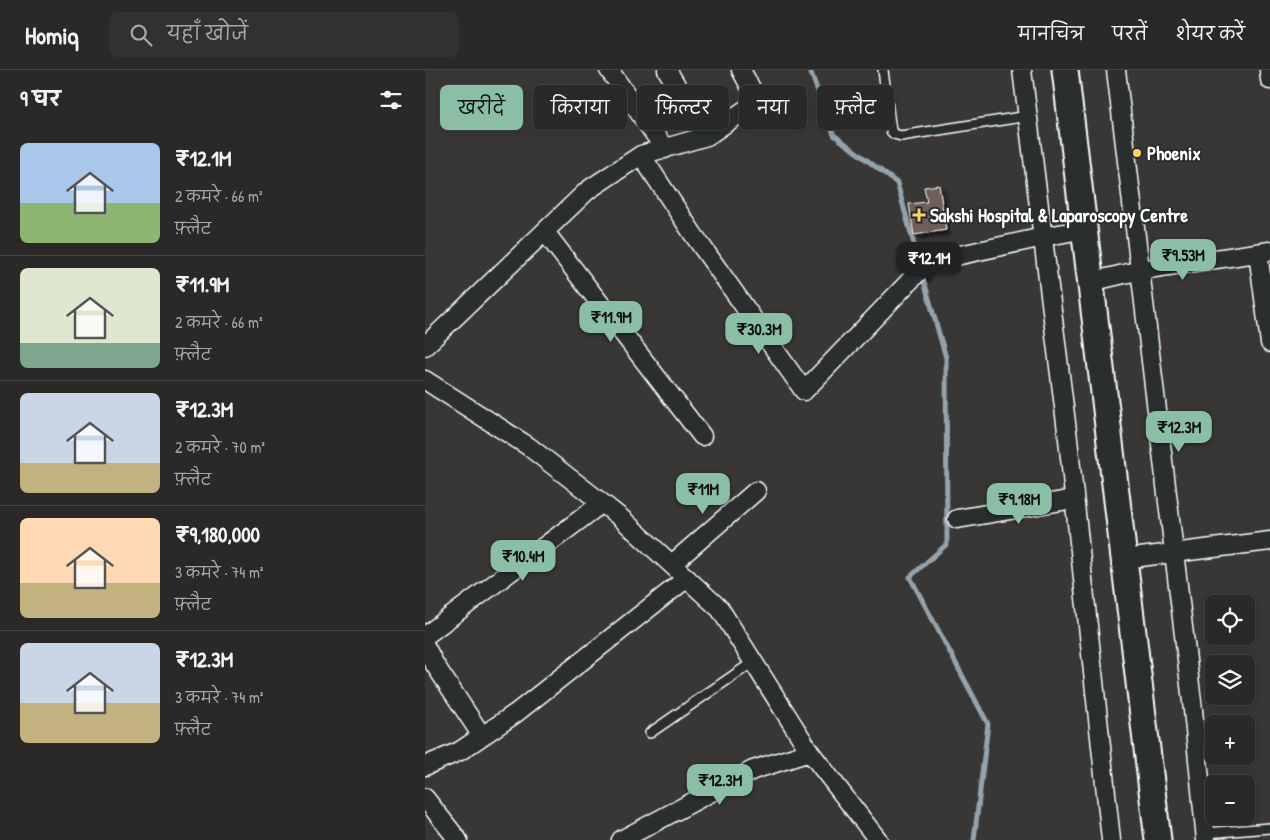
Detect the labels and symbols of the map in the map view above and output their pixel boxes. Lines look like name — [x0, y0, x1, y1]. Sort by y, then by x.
place label: Phoenix — [1147, 140, 1201, 166]
marker: Phoenix — [1131, 147, 1143, 159]
place label: Sakshi Hospital & Laparoscopy Centre — [930, 202, 1188, 229]
marker: Sakshi Hospital & Laparoscopy Centre — [912, 208, 926, 222]
pin: ₹9.53M — [1142, 238, 1224, 281]
pin: ₹12.1M — [888, 242, 970, 284]
pin: ₹11.9M — [570, 300, 652, 343]
pin: ₹30.3M — [718, 312, 800, 355]
pin: ₹12.3M — [1138, 410, 1220, 453]
pin: ₹11M — [673, 472, 733, 515]
pin: ₹9.18M — [978, 482, 1060, 525]
pin: ₹10.4M — [482, 540, 564, 582]
pin: ₹12.3M — [679, 764, 761, 806]

